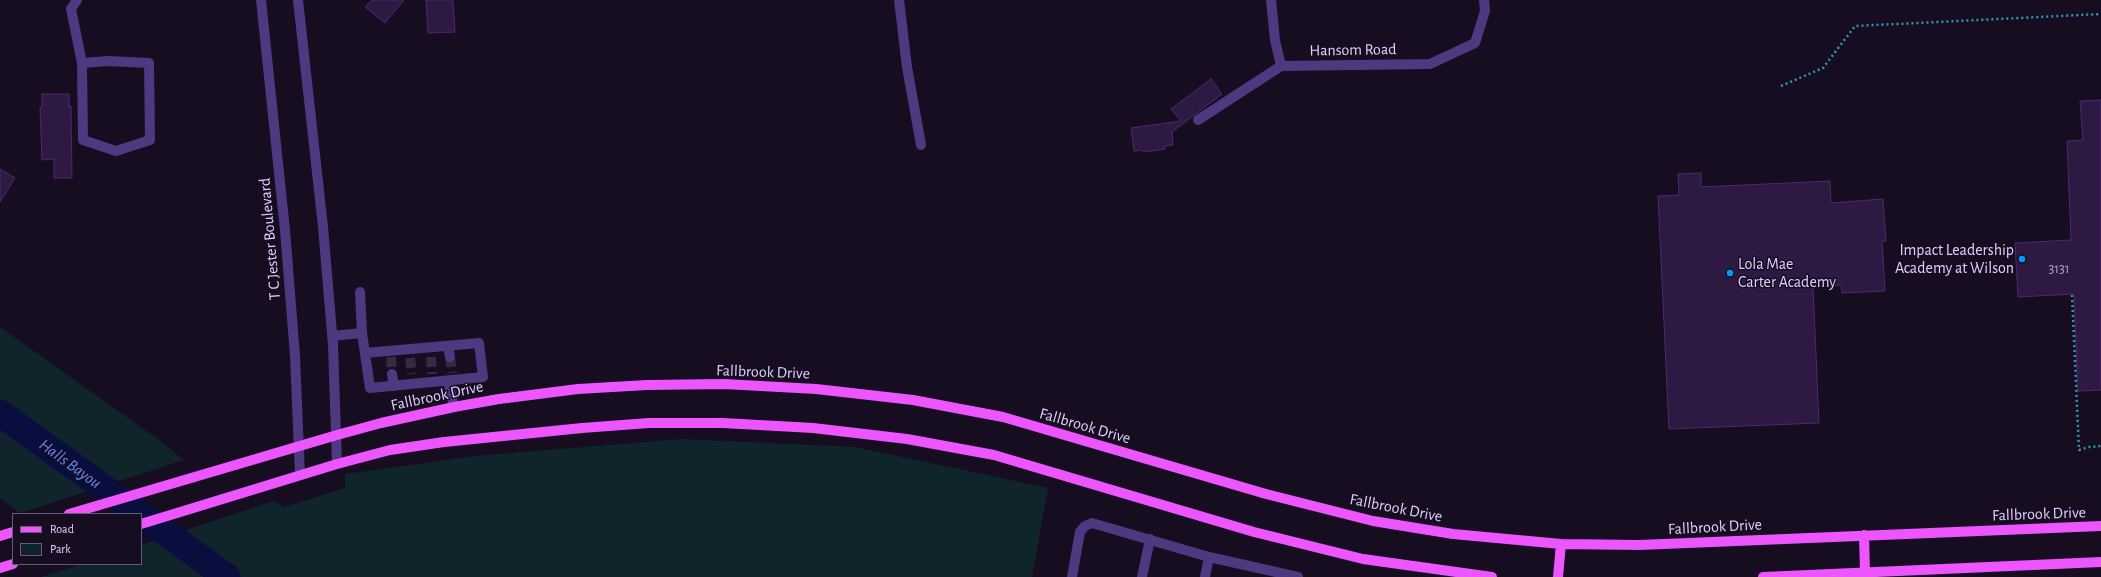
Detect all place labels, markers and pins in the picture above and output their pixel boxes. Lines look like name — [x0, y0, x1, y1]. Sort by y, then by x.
place label: Impact Leadership Academy at Wilson — [1895, 240, 2014, 278]
place label: Lola Mae Carter Academy — [1738, 254, 1836, 292]
marker: Impact Leadership Academy at Wilson — [2017, 254, 2027, 264]
marker: Lola Mae Carter Academy — [1725, 268, 1735, 278]

